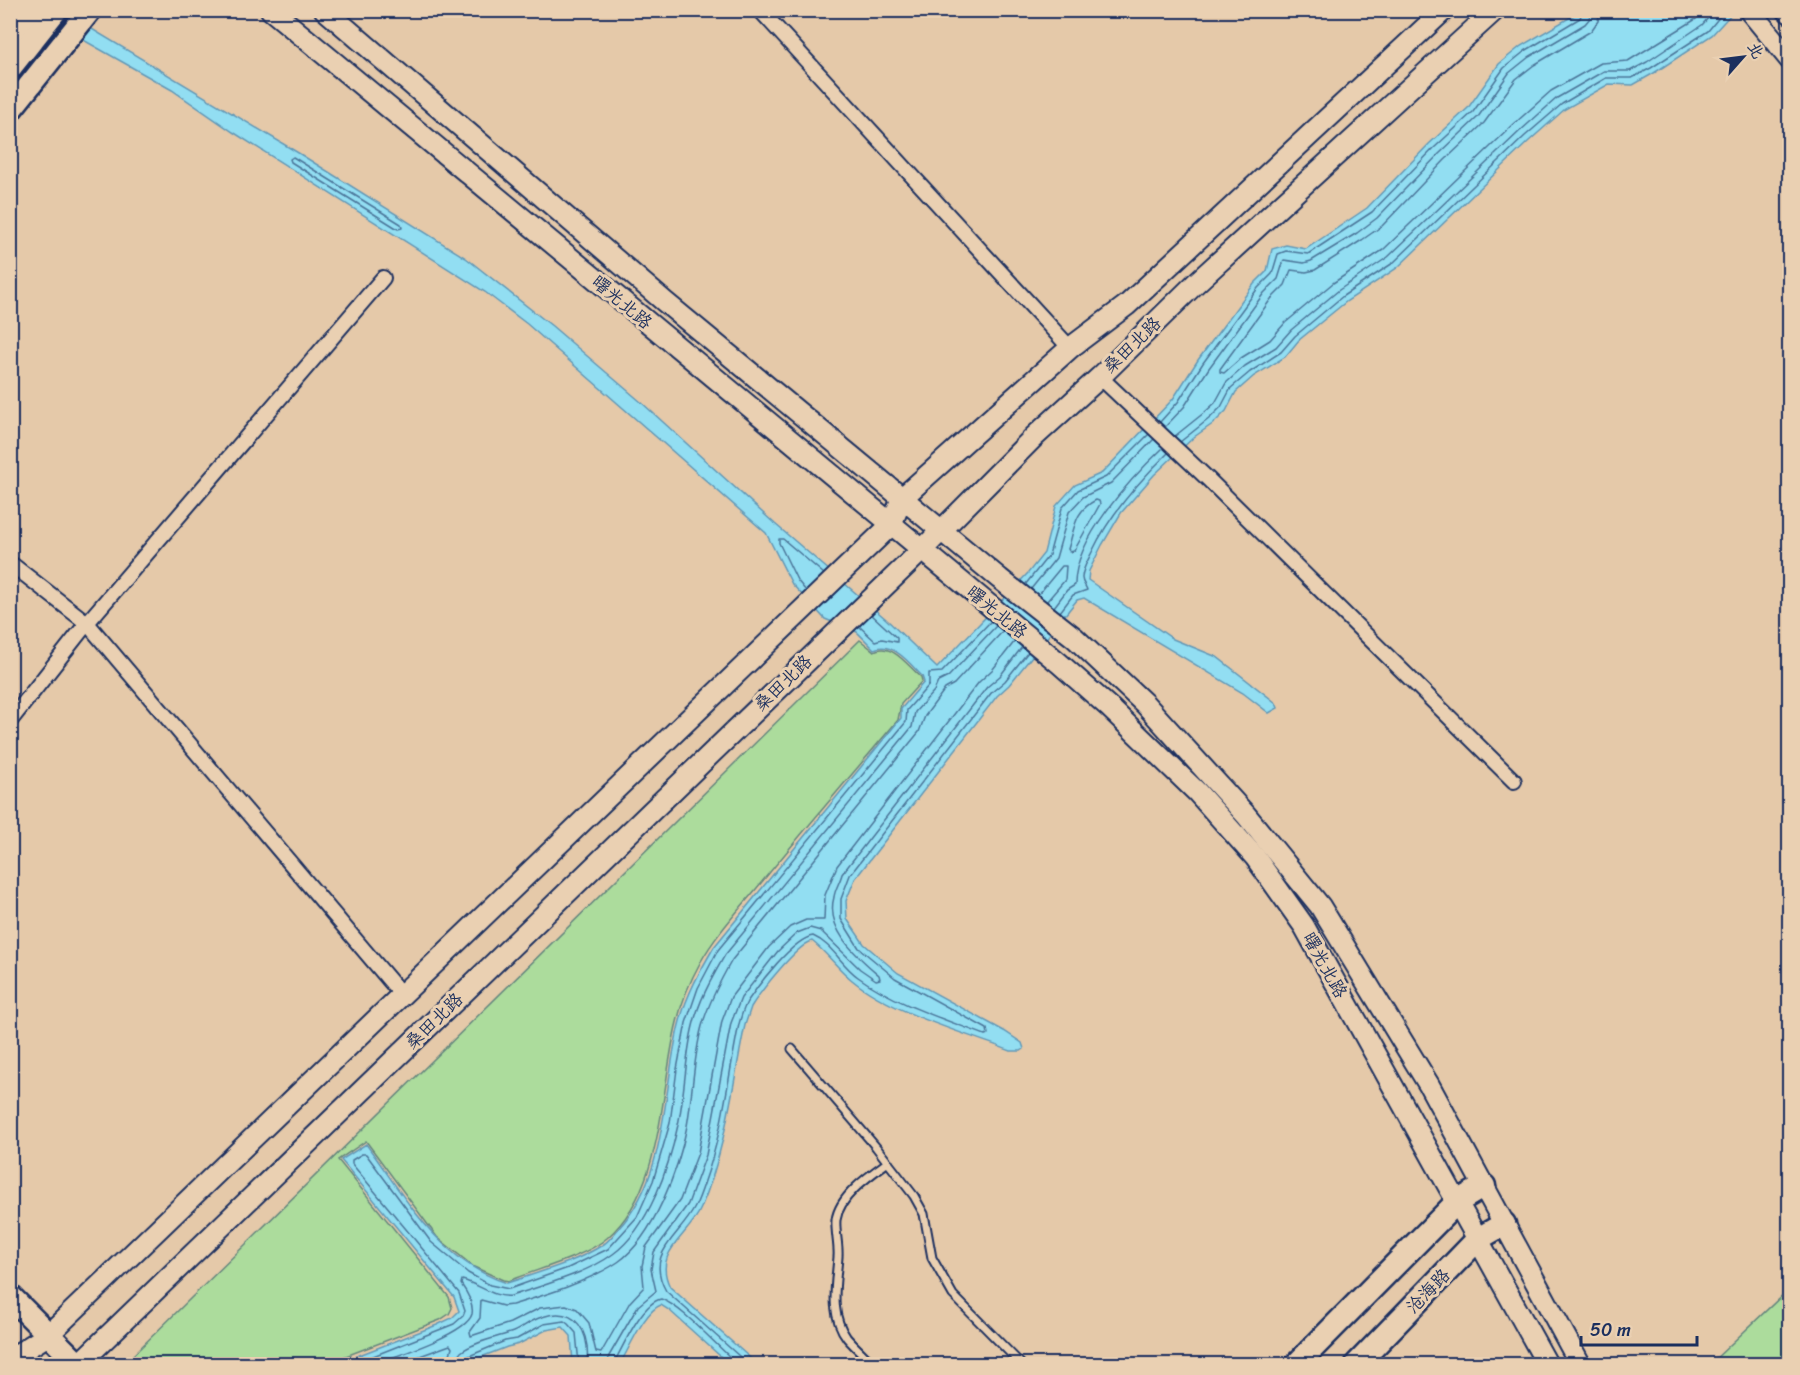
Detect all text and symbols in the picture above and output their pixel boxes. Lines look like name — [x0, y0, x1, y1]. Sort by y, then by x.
north arrow — [1713, 27, 1773, 87]
text: 北 — [1739, 36, 1772, 64]
street label: 曙光北路 — [584, 267, 660, 337]
street label: 桑田北路 — [1095, 308, 1169, 382]
street label: 曙光北路 — [959, 577, 1035, 647]
street label: 桑田北路 — [746, 646, 820, 720]
street label: 曙光北路 — [1294, 926, 1356, 1004]
street label: 桑田北路 — [397, 984, 471, 1058]
street label: 沧海路 — [1398, 1260, 1458, 1322]
scale bar — [1581, 1309, 1696, 1347]
text: 50 m — [1590, 1314, 1631, 1346]

